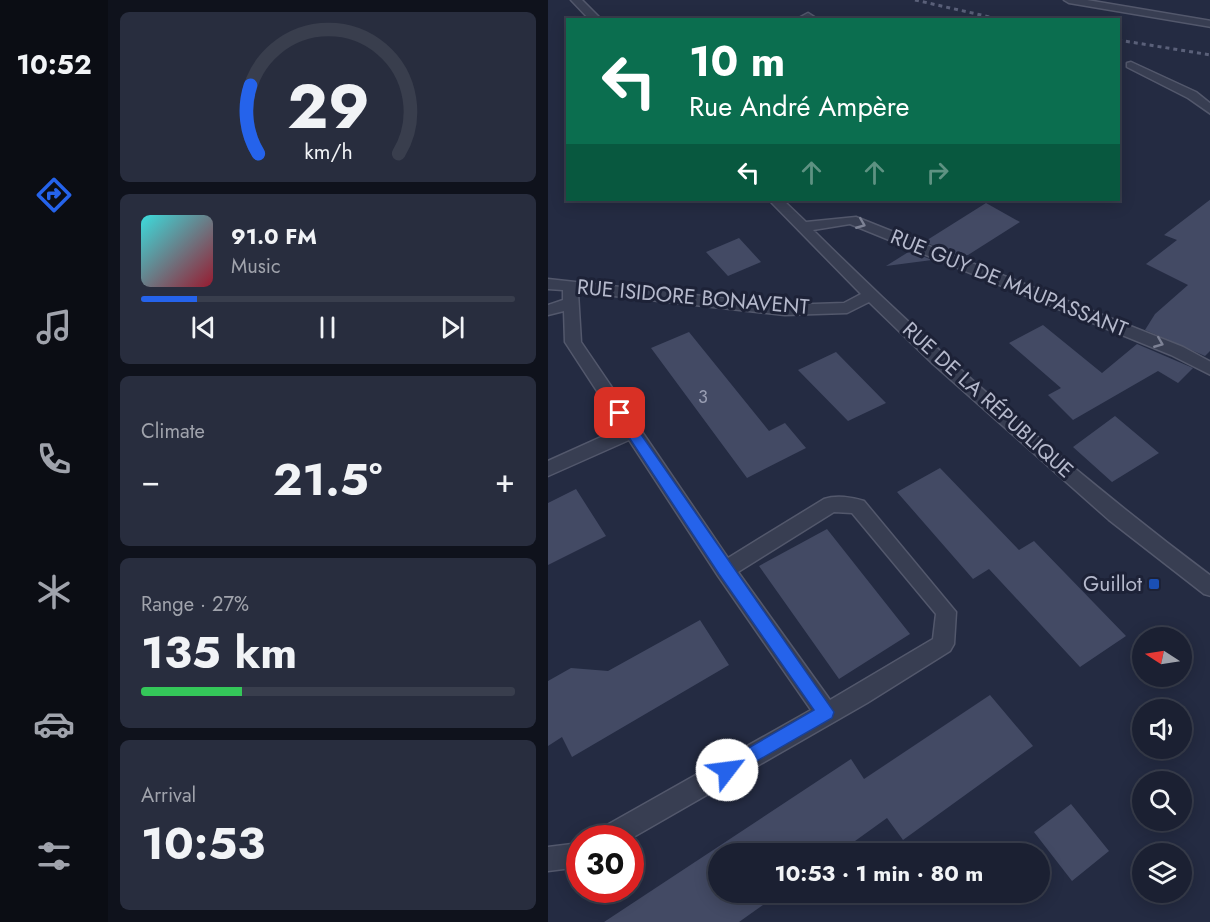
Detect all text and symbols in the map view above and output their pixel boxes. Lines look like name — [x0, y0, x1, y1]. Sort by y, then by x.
text: 10 m — [689, 31, 785, 92]
icon: left — [590, 42, 668, 120]
text: 10:52 — [16, 45, 92, 84]
text: 29 — [287, 61, 369, 151]
text: Rue André Ampère — [689, 87, 909, 126]
text: km/h — [304, 136, 352, 167]
icon: left — [732, 156, 765, 189]
icon: ahead — [795, 156, 828, 189]
icon: ahead — [858, 156, 891, 189]
icon: right — [921, 156, 954, 189]
icon: directions — [33, 174, 75, 216]
one-way arrow — [854, 217, 865, 229]
text: 91.0 FM — [231, 220, 317, 252]
street label: RUE GUY DE MAUPASSANT — [886, 222, 1132, 344]
text: Music — [231, 252, 281, 281]
street label: RUE ISIDORE BONAVENT — [576, 272, 811, 322]
icon: music — [33, 306, 75, 348]
icon: previous — [187, 311, 220, 344]
icon: pause — [311, 311, 344, 344]
icon: next — [436, 311, 469, 344]
street label: RUE DE LA RÉPUBLIQUE — [896, 315, 1080, 485]
one-way arrow — [1152, 336, 1163, 348]
house number: 3 — [698, 384, 708, 410]
pin — [594, 387, 645, 438]
icon: arrive — [603, 396, 636, 429]
text: Climate — [141, 417, 205, 446]
icon: phone — [33, 438, 75, 480]
text: 21.5° — [273, 447, 382, 512]
text: − — [141, 457, 160, 504]
text: + — [495, 457, 515, 504]
place label: Guillot — [1083, 569, 1142, 599]
icon: climate — [33, 571, 75, 613]
marker: Guillot — [1147, 577, 1161, 591]
text: Range · 27% — [141, 590, 249, 619]
text: 135 km — [141, 620, 297, 685]
north arrow — [1132, 627, 1192, 687]
map controls — [1132, 627, 1192, 903]
button: sound — [1132, 699, 1192, 759]
icon: car — [33, 703, 75, 745]
position arrow — [695, 738, 759, 802]
button: search — [1132, 771, 1192, 831]
text: Arrival — [141, 781, 196, 810]
text: 10:53 — [141, 811, 265, 876]
speed limit sign: 30 — [566, 825, 644, 903]
icon: filters — [33, 835, 75, 877]
button: layers — [1132, 843, 1192, 903]
text: 10:53 · 1 min · 80 m — [775, 857, 983, 889]

